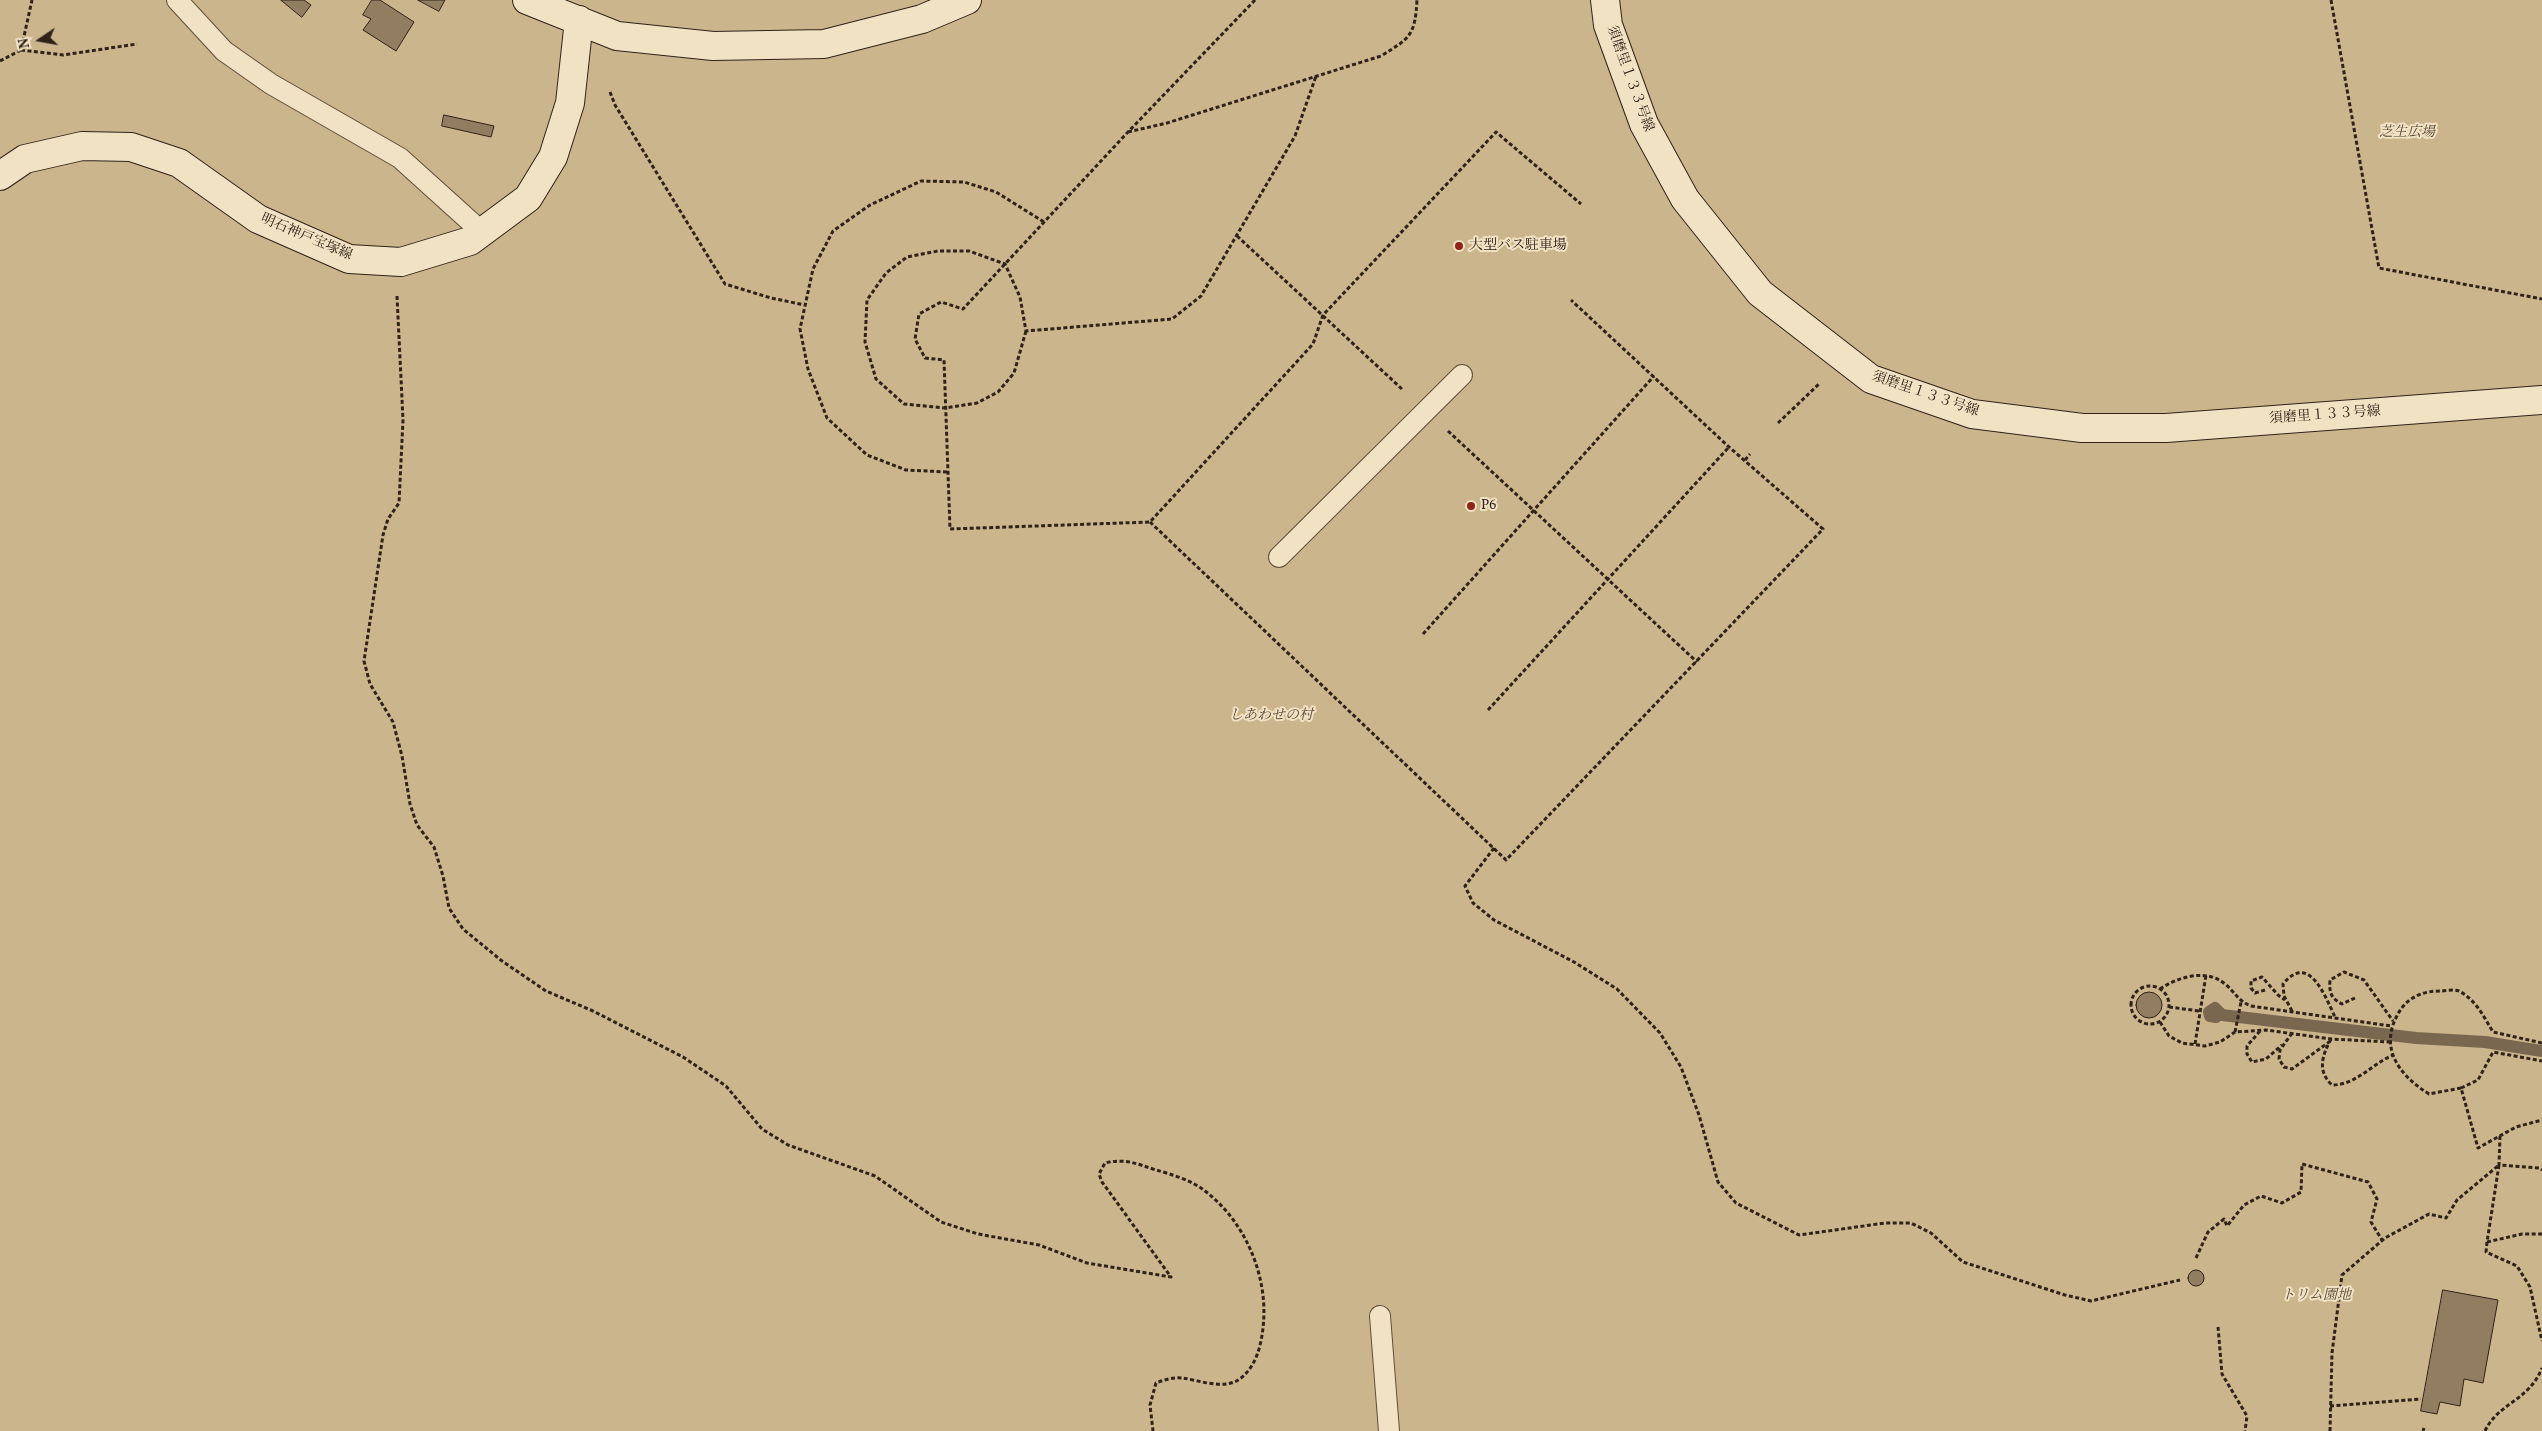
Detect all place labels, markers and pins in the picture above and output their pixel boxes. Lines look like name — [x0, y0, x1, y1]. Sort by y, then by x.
place label: 大型バス駐車場 — [1469, 238, 1567, 254]
marker: 大型バス駐車場 — [1453, 240, 1465, 252]
place label: P6 — [1481, 498, 1496, 514]
marker: P6 — [1465, 500, 1477, 512]

